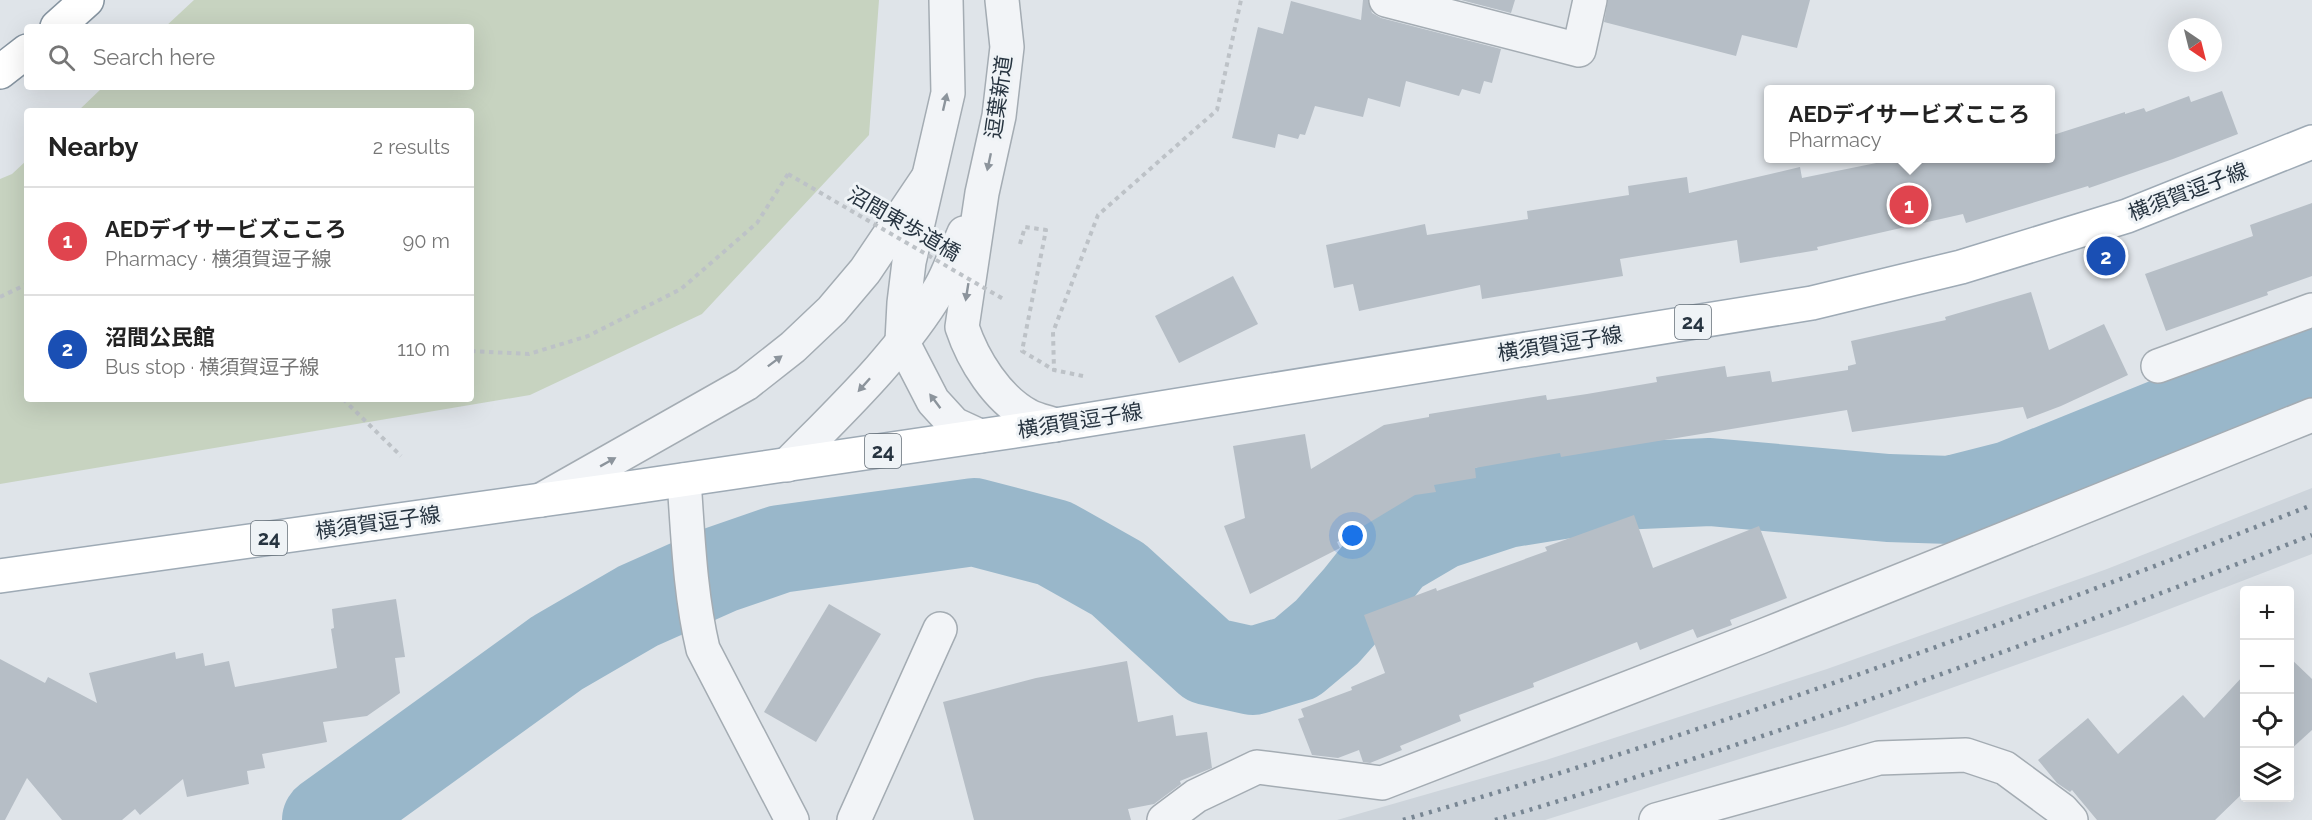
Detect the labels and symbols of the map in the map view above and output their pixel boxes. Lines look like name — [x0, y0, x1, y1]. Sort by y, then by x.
north arrow — [2168, 18, 2222, 72]
street label: 逗葉新道 — [980, 54, 1017, 140]
one-way arrow — [941, 93, 951, 111]
one-way arrow — [984, 153, 993, 172]
street label: 横須賀逗子線 — [2125, 157, 2251, 226]
street label: 沼間東歩道橋 — [843, 181, 965, 266]
pin: 1 — [1890, 182, 1928, 228]
pin: 2 — [2086, 234, 2126, 278]
one-way arrow — [962, 283, 971, 302]
road number: 24 — [1675, 305, 1711, 339]
street label: 横須賀逗子線 — [1496, 321, 1624, 366]
one-way arrow — [768, 356, 783, 368]
one-way arrow — [857, 378, 871, 393]
one-way arrow — [929, 393, 941, 408]
street label: 横須賀逗子線 — [1016, 398, 1144, 443]
road number: 24 — [865, 434, 901, 468]
one-way arrow — [600, 456, 616, 467]
street label: 横須賀逗子線 — [314, 501, 442, 544]
road number: 24 — [251, 521, 287, 555]
your location — [1338, 521, 1367, 550]

